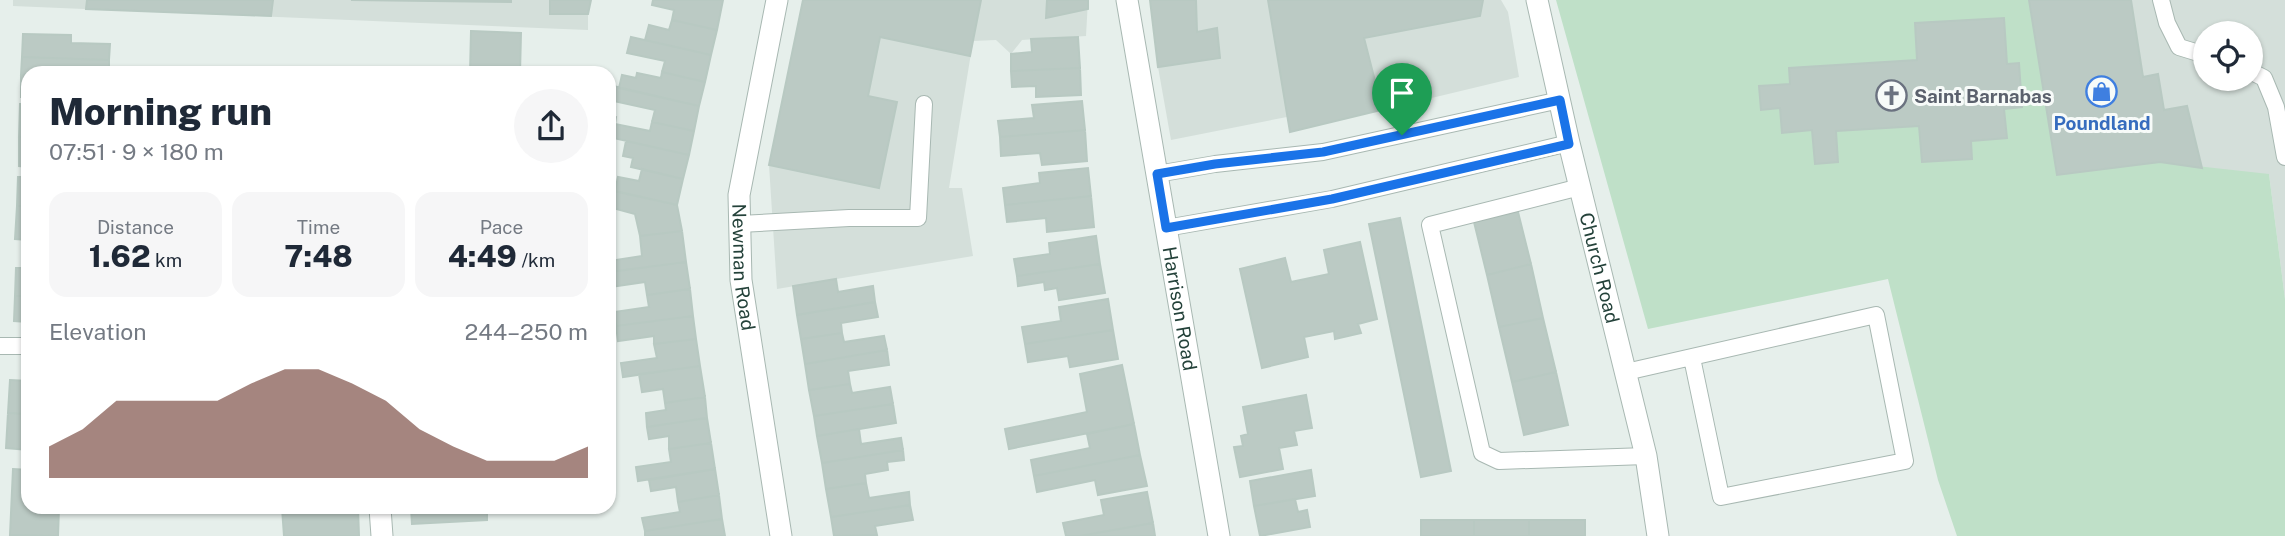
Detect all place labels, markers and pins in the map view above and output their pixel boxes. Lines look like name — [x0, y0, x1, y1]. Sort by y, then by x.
pin — [1372, 63, 1432, 135]
shop icon: Poundland — [2085, 75, 2119, 109]
church icon: Saint Barnabas — [1874, 79, 1908, 113]
place label: Saint Barnabas — [1914, 85, 2052, 107]
place label: Poundland — [2054, 112, 2150, 134]

